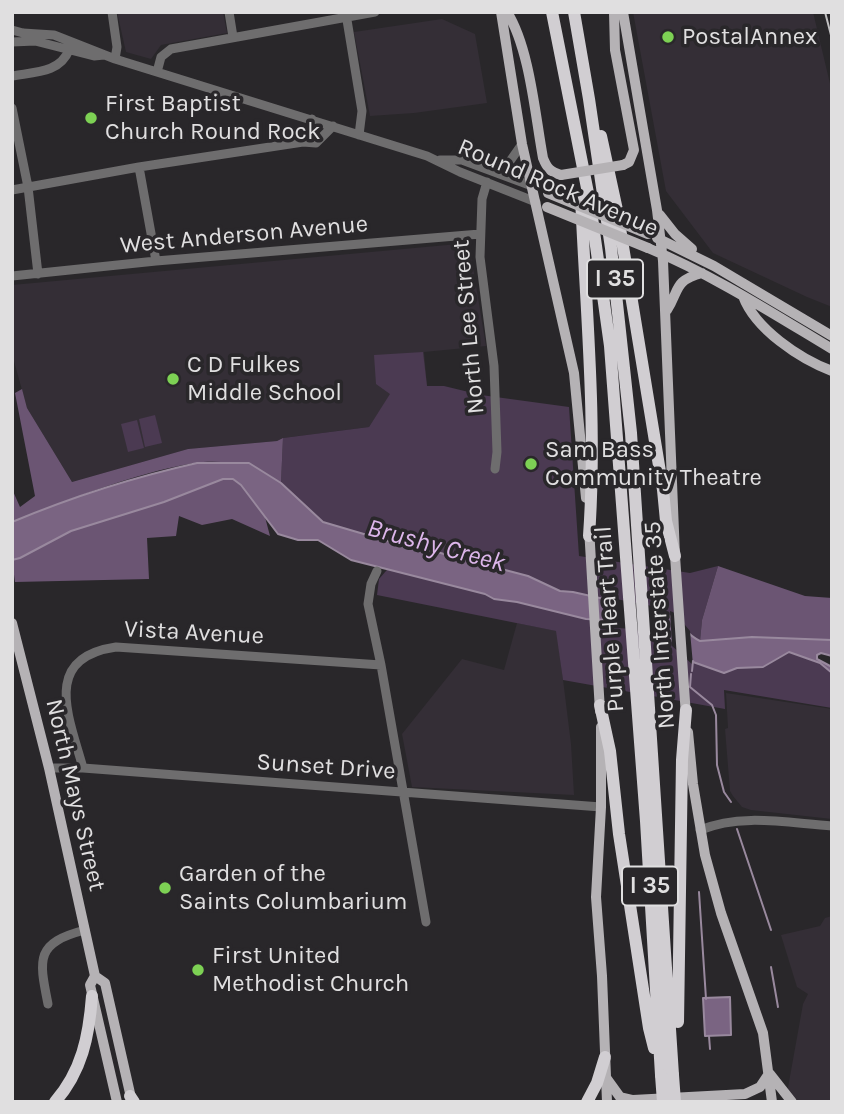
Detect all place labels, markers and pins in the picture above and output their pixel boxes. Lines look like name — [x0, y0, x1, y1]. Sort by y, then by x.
place label: PostalAnnex — [682, 23, 817, 51]
marker: PostalAnnex — [660, 29, 676, 45]
place label: First Baptist Church Round Rock — [105, 90, 320, 146]
marker: First Baptist Church Round Rock — [83, 110, 99, 126]
place label: C D Fulkes Middle School — [187, 351, 342, 407]
marker: C D Fulkes Middle School — [165, 371, 181, 387]
place label: Sam Bass Community Theatre — [545, 436, 762, 492]
marker: Sam Bass Community Theatre — [523, 456, 539, 472]
place label: Garden of the Saints Columbarium — [179, 860, 407, 916]
marker: Garden of the Saints Columbarium — [157, 880, 173, 896]
place label: First United Methodist Church — [212, 942, 409, 998]
marker: First United Methodist Church — [190, 962, 206, 978]

